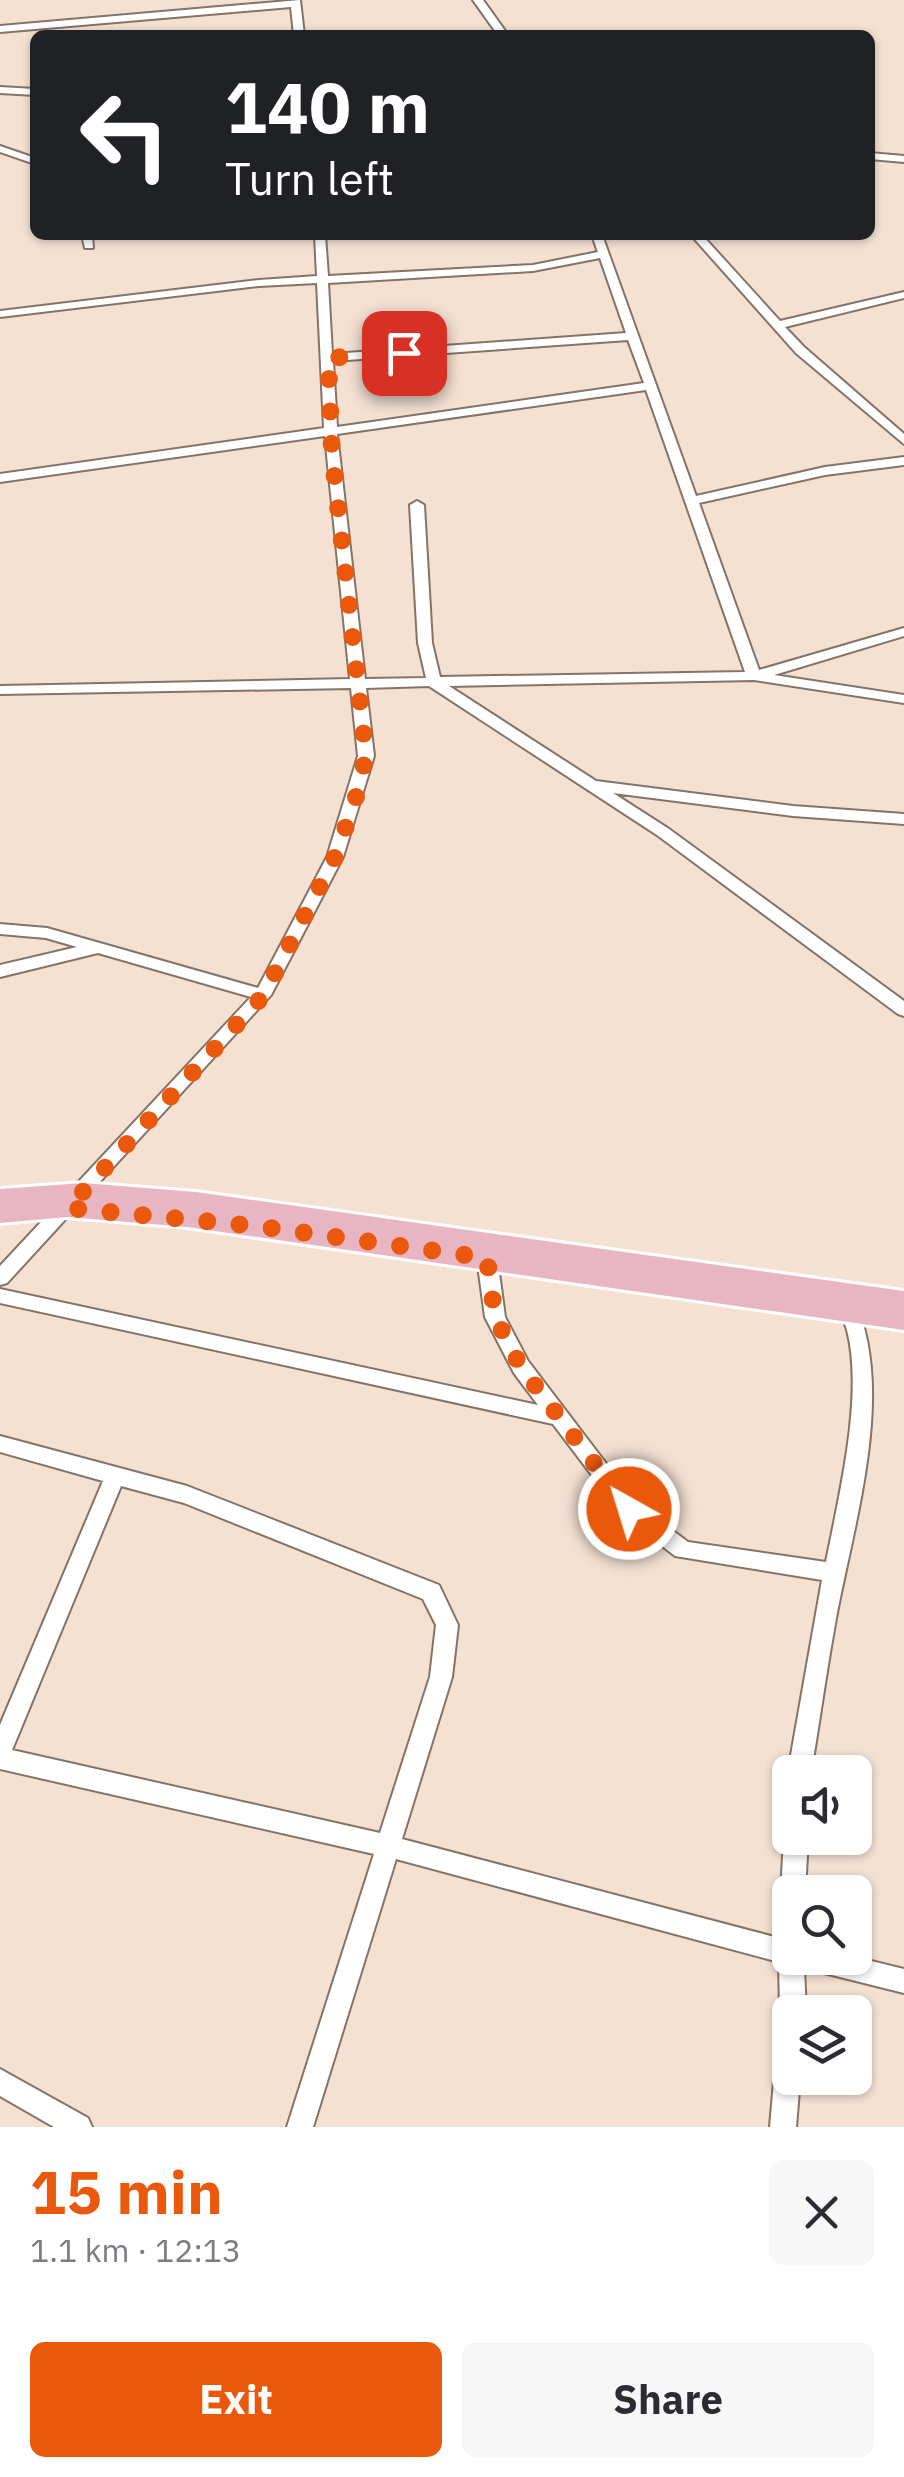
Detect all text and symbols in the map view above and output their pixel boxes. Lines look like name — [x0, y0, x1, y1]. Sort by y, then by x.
text: 140 m — [225, 61, 430, 152]
icon: left — [60, 70, 190, 200]
text: Turn left — [225, 149, 394, 207]
pin — [362, 311, 447, 396]
icon: arrive — [377, 326, 432, 381]
position arrow — [577, 1457, 681, 1561]
map controls — [772, 1755, 872, 2095]
button: sound — [772, 1755, 872, 1855]
button: search — [772, 1875, 872, 1975]
button: layers — [772, 1995, 872, 2095]
text: 15 min — [30, 2152, 223, 2231]
button: close — [769, 2160, 874, 2265]
text: 1.1 km · 12:13 — [30, 2229, 241, 2271]
button: Exit — [30, 2342, 442, 2457]
button: Share — [462, 2342, 874, 2457]

